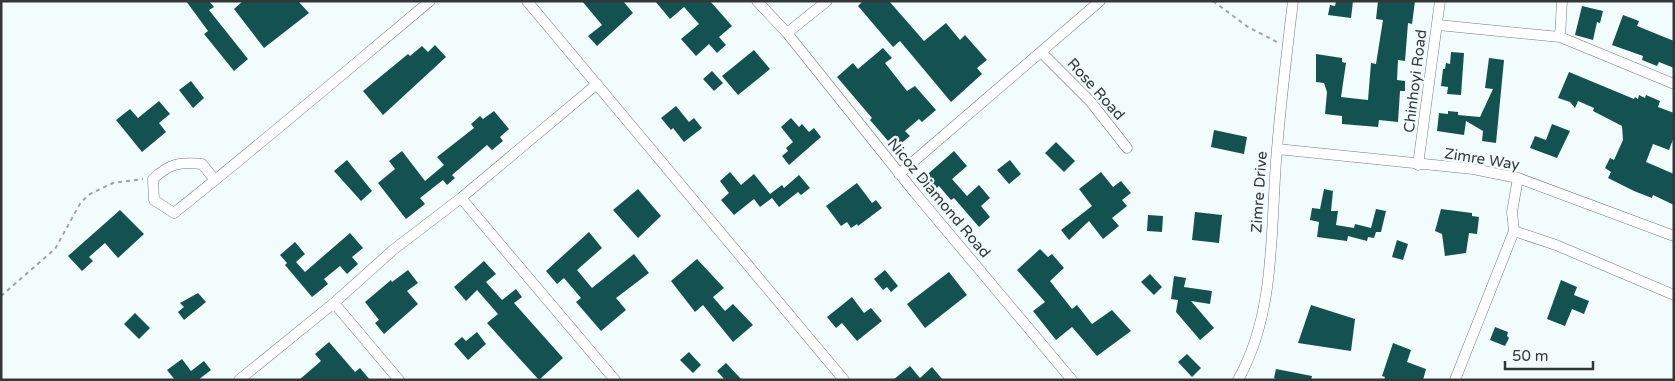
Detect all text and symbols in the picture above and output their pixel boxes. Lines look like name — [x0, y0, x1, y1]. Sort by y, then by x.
street label: Chinhoyi Road — [1400, 28, 1430, 134]
street label: Rose Road — [1064, 54, 1128, 124]
street label: Nicoz Diamond Road — [884, 135, 994, 261]
street label: Zimre Way — [1443, 144, 1521, 174]
street label: Zimre Drive — [1247, 151, 1271, 233]
scale bar — [1505, 338, 1592, 370]
text: 50 m — [1512, 347, 1549, 365]

